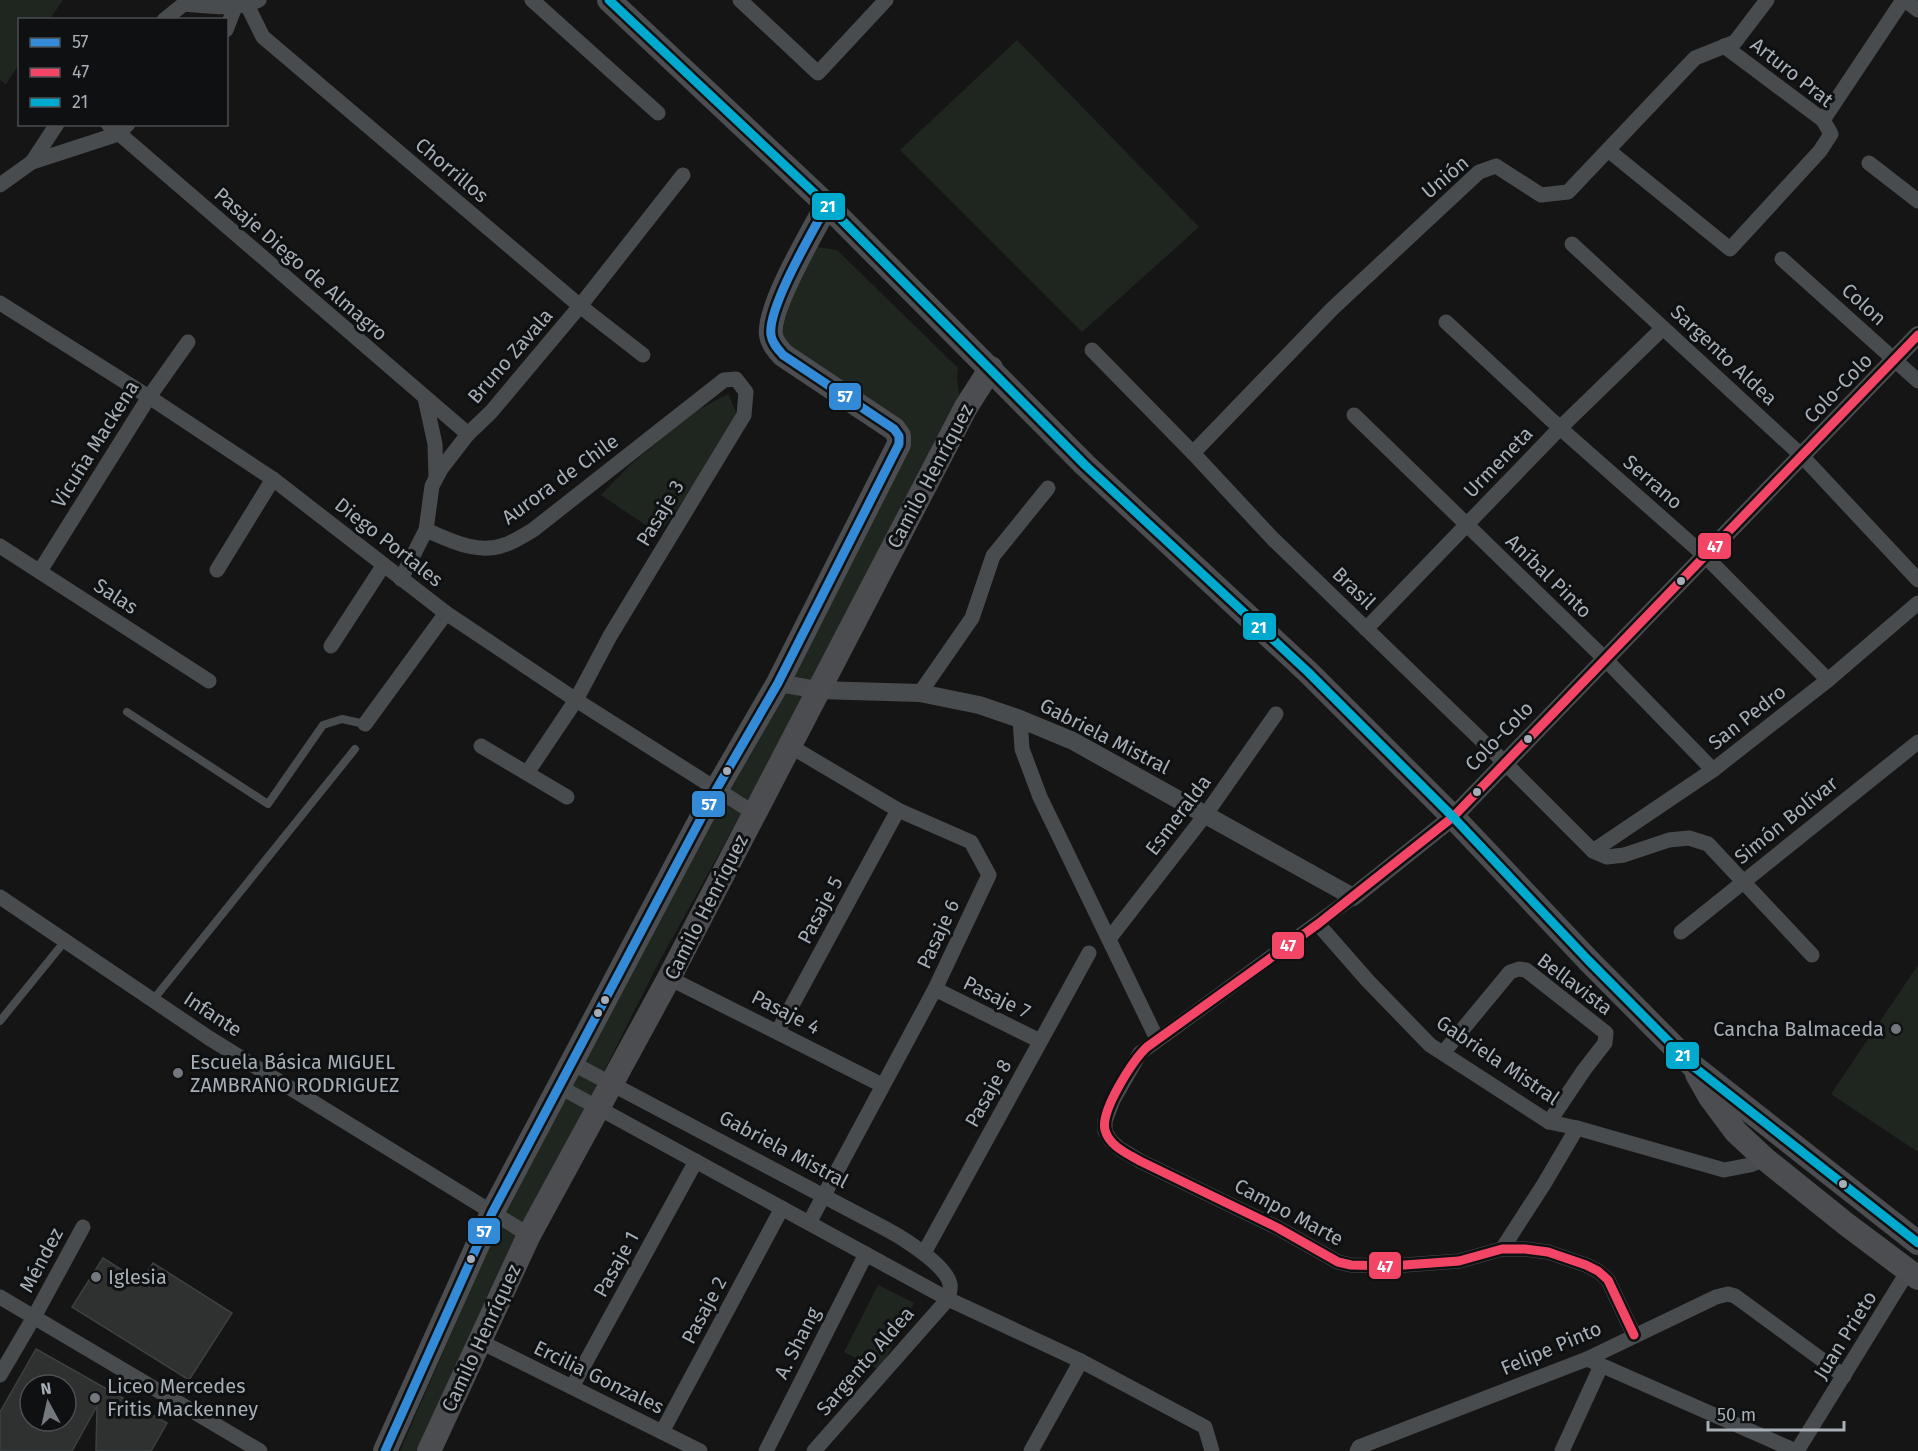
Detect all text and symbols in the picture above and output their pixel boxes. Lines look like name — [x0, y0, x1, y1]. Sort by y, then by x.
legend — [18, 18, 228, 126]
text: 57 — [72, 31, 89, 53]
street label: Arturo Prat — [1746, 32, 1839, 112]
text: 47 — [72, 61, 89, 83]
text: 21 — [72, 91, 88, 113]
street label: Chorrillos — [411, 132, 493, 208]
street label: Unión — [1417, 150, 1473, 204]
street label: Pasaje Diego de Almagro — [209, 182, 393, 346]
line badge: 21 — [811, 192, 846, 221]
text: 21 — [820, 197, 836, 216]
street label: Colon — [1837, 278, 1891, 330]
street label: Sargento Aldea — [1666, 300, 1782, 410]
street label: Bruno Zavala — [462, 304, 558, 408]
street label: Colo-Colo — [1799, 348, 1877, 428]
street label: Vicuña Mackena — [46, 376, 144, 512]
line badge: 57 — [828, 382, 862, 411]
text: 57 — [837, 387, 853, 406]
street label: Camilo Henríquez — [882, 399, 978, 552]
street label: Urmeneta — [1458, 421, 1538, 503]
street label: Aurora de Chile — [497, 429, 623, 529]
street label: Serrano — [1618, 450, 1688, 514]
street label: Pasaje 3 — [631, 476, 689, 550]
street label: Diego Portales — [330, 492, 448, 592]
street label: Aníbal Pinto — [1501, 529, 1597, 623]
line badge: 47 — [1697, 532, 1732, 560]
text: 47 — [1707, 537, 1724, 556]
street label: Brasil — [1327, 562, 1381, 614]
street label: Salas — [90, 573, 142, 619]
unlabelled marker — [1675, 575, 1687, 587]
line badge: 21 — [1242, 612, 1277, 641]
text: 21 — [1251, 618, 1267, 637]
street label: San Pedro — [1704, 679, 1790, 755]
street label: Gabriela Mistral — [1036, 693, 1174, 779]
street label: Colo-Colo — [1460, 696, 1538, 776]
unlabelled marker — [1522, 733, 1534, 745]
unlabelled marker — [721, 765, 733, 777]
street label: Esmeralda — [1140, 770, 1216, 860]
street label: Simón Bolívar — [1730, 771, 1843, 869]
unlabelled marker — [1471, 786, 1483, 798]
line badge: 57 — [691, 790, 726, 818]
text: 57 — [701, 795, 717, 814]
street label: Camilo Henríquez — [659, 830, 753, 984]
street label: Pasaje 5 — [792, 872, 848, 948]
street label: Pasaje 6 — [912, 896, 964, 972]
line badge: 47 — [1271, 931, 1305, 960]
text: 47 — [1280, 936, 1297, 955]
street label: Bellavista — [1533, 948, 1617, 1020]
street label: Pasaje 7 — [960, 970, 1035, 1024]
street label: Pasaje 4 — [748, 985, 824, 1040]
street label: Infante — [179, 986, 247, 1042]
unlabelled marker — [599, 994, 611, 1006]
unlabelled marker — [592, 1007, 604, 1019]
street label: Gabriela Mistral — [1432, 1010, 1564, 1110]
place label: Cancha Balmaceda — [1713, 1017, 1884, 1041]
marker: Cancha Balmaceda — [1889, 1022, 1903, 1036]
line badge: 21 — [1665, 1041, 1700, 1070]
text: 21 — [1675, 1046, 1691, 1065]
place label: Escuela Básica MIGUEL ZAMBRANO RODRIGUEZ — [190, 1050, 399, 1097]
street label: Pasaje 8 — [960, 1055, 1016, 1131]
marker: Escuela Básica MIGUEL ZAMBRANO RODRIGUEZ — [171, 1066, 185, 1080]
street label: Gabriela Mistral — [715, 1105, 853, 1193]
street label: Campo Marte — [1230, 1173, 1348, 1251]
unlabelled marker — [1837, 1178, 1849, 1190]
line badge: 57 — [467, 1217, 501, 1245]
text: 57 — [476, 1222, 492, 1241]
street label: Méndez — [14, 1223, 68, 1296]
street label: Pasaje 1 — [588, 1227, 644, 1301]
line badge: 47 — [1368, 1251, 1402, 1280]
unlabelled marker — [465, 1253, 477, 1265]
text: 47 — [1377, 1257, 1394, 1276]
street label: Camilo Henríquez — [436, 1260, 526, 1416]
place label: Iglesia — [108, 1265, 167, 1289]
marker: Iglesia — [89, 1270, 103, 1284]
street label: Pasaje 2 — [676, 1272, 732, 1348]
street label: Juan Prieto — [1808, 1286, 1882, 1384]
street label: Sargento Aldea — [811, 1302, 919, 1420]
street label: A. Shang — [769, 1303, 826, 1383]
street label: Felipe Pinto — [1497, 1316, 1605, 1380]
street label: Ercilia Gonzales — [530, 1335, 668, 1419]
north arrow — [18, 1373, 78, 1433]
place label: Liceo Mercedes Fritis Mackenney — [107, 1374, 258, 1421]
text: N — [39, 1378, 53, 1399]
marker: Liceo Mercedes Fritis Mackenney — [88, 1391, 102, 1405]
scale bar — [1708, 1394, 1844, 1432]
text: 50 m — [1717, 1404, 1756, 1426]

